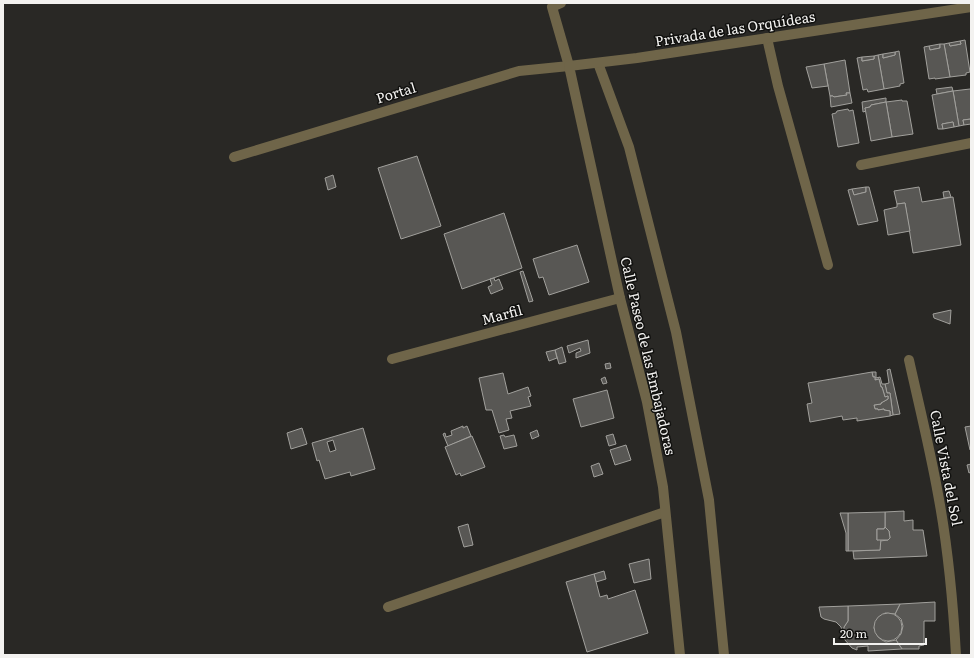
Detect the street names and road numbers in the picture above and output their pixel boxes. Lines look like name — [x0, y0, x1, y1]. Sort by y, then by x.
street label: Privada de las Orquídeas — [653, 5, 816, 51]
street label: Portal — [373, 76, 418, 108]
street label: Calle Paseo de las Embajadoras — [616, 255, 682, 457]
street label: Marfil — [479, 299, 525, 329]
street label: Calle Vista del Sol — [926, 408, 968, 528]

